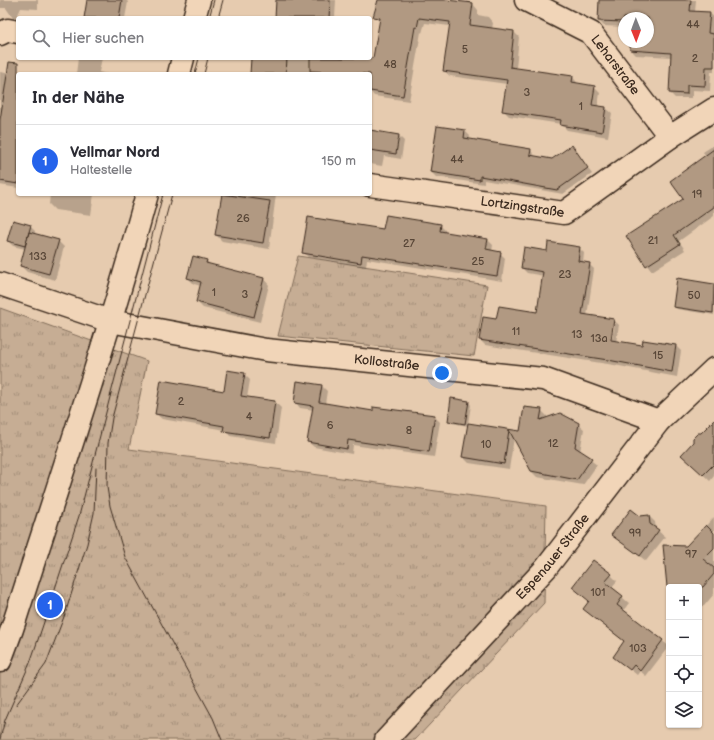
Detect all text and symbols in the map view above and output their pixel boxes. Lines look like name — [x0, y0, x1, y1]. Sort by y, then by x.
north arrow — [618, 12, 654, 48]
search box — [16, 16, 372, 60]
house number: 44 — [686, 18, 700, 31]
icon: search — [30, 27, 52, 49]
text: Hier suchen — [62, 29, 144, 48]
street label: Leharstraße — [587, 32, 643, 98]
house number: 5 — [462, 43, 468, 56]
house number: 2 — [692, 52, 699, 65]
house number: 48 — [383, 58, 397, 71]
house number: 3 — [524, 86, 531, 99]
text: In der Nähe — [32, 88, 125, 108]
house number: 1 — [579, 100, 583, 113]
text: Vellmar Nord — [70, 143, 160, 162]
text: 1 — [42, 153, 48, 169]
text: 150 m — [322, 153, 356, 169]
house number: 44 — [450, 153, 464, 166]
text: Haltestelle — [70, 162, 132, 178]
house number: 19 — [692, 188, 702, 201]
street label: Lortzingstraße — [479, 193, 566, 221]
house number: 26 — [236, 212, 250, 225]
house number: 21 — [648, 234, 658, 247]
house number: 27 — [403, 237, 416, 250]
house number: 133 — [29, 250, 47, 263]
house number: 25 — [472, 255, 484, 268]
house number: 23 — [558, 268, 572, 281]
house number: 1 — [212, 286, 216, 299]
house number: 3 — [242, 288, 249, 301]
house number: 50 — [688, 289, 701, 302]
house number: 11 — [512, 325, 520, 338]
house number: 13 — [571, 328, 583, 341]
house number: 13a — [590, 332, 608, 345]
house number: 15 — [653, 349, 663, 362]
street label: Kollostraße — [353, 351, 421, 374]
your location — [432, 363, 452, 383]
house number: 2 — [178, 395, 185, 408]
house number: 4 — [246, 410, 253, 423]
house number: 6 — [327, 419, 334, 432]
house number: 8 — [406, 424, 412, 437]
house number: 12 — [548, 437, 559, 450]
house number: 10 — [481, 438, 492, 451]
street label: Espenauer Straße — [513, 510, 593, 603]
house number: 99 — [629, 527, 641, 540]
house number: 97 — [685, 548, 697, 561]
map controls — [666, 584, 702, 728]
button: + — [666, 584, 702, 620]
house number: 101 — [591, 586, 605, 599]
pin: 1 — [37, 590, 63, 620]
button: − — [666, 620, 702, 656]
house number: 103 — [629, 642, 647, 655]
button: locate — [666, 656, 702, 692]
button: layers — [666, 692, 702, 728]

